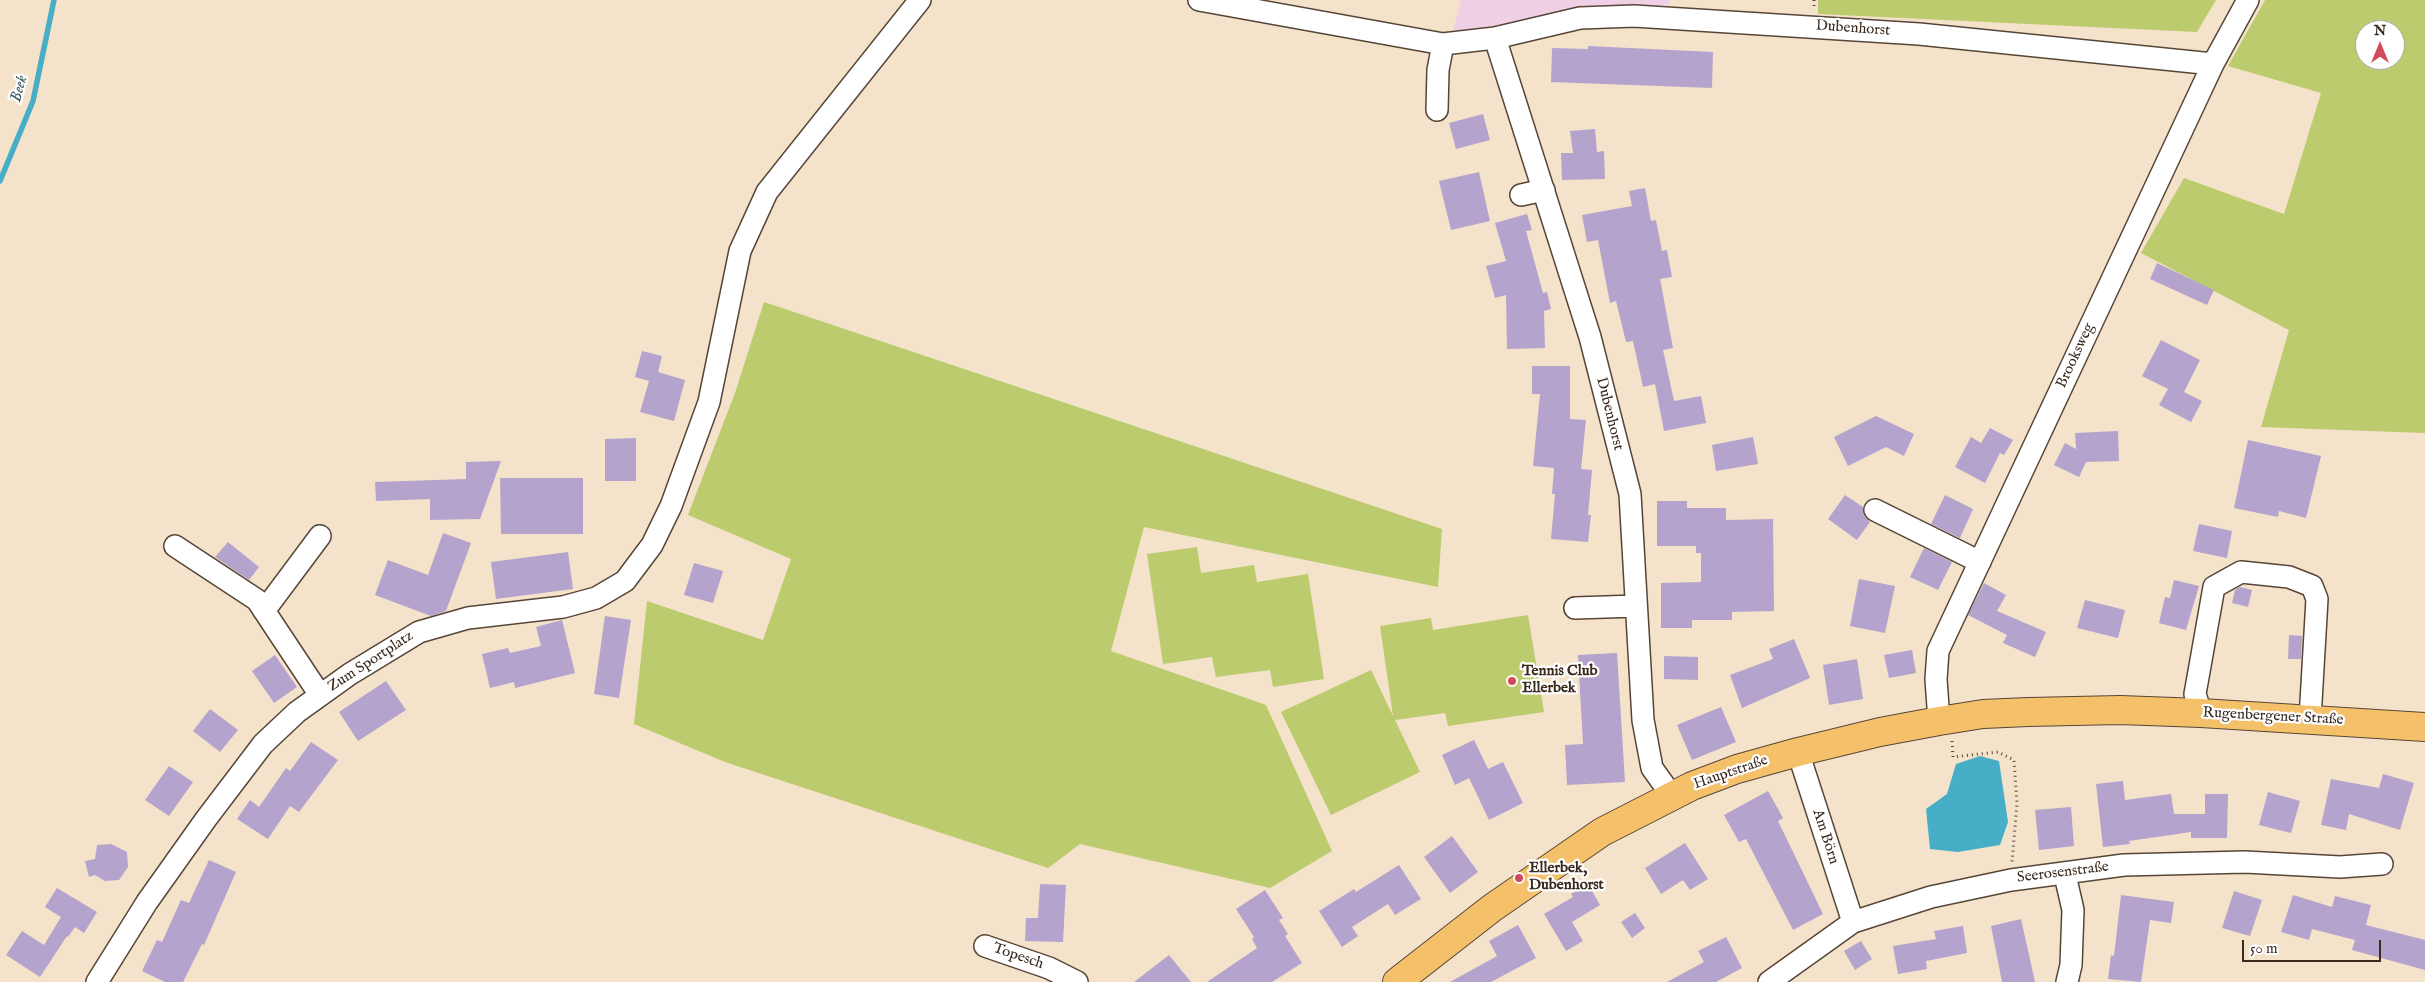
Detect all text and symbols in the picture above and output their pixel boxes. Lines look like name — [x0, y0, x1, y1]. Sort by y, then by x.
street label: Dubenhorst — [1815, 17, 1891, 41]
north arrow — [2355, 20, 2405, 70]
text: N — [2374, 22, 2386, 40]
water label: Beek — [7, 73, 33, 105]
street label: Brooksweg — [2053, 321, 2099, 391]
street label: Dubenhorst — [1591, 376, 1627, 452]
street label: Zum Sportplatz — [325, 628, 417, 696]
place label: Tennis Club Ellerbek — [1522, 663, 1598, 698]
marker: Tennis Club Ellerbek — [1506, 675, 1518, 687]
street label: Rugenbergener Straße — [2202, 704, 2344, 730]
street label: Hauptstraße — [1691, 752, 1771, 794]
street label: Am Börn — [1808, 807, 1842, 867]
street label: Seerosenstraße — [2016, 858, 2110, 888]
place label: Ellerbek, Dubenhorst — [1529, 860, 1604, 895]
marker: Ellerbek, Dubenhorst — [1513, 872, 1525, 884]
scale bar — [2245, 930, 2384, 962]
text: 50 m — [2250, 939, 2278, 958]
street label: Topesch — [990, 940, 1046, 974]

